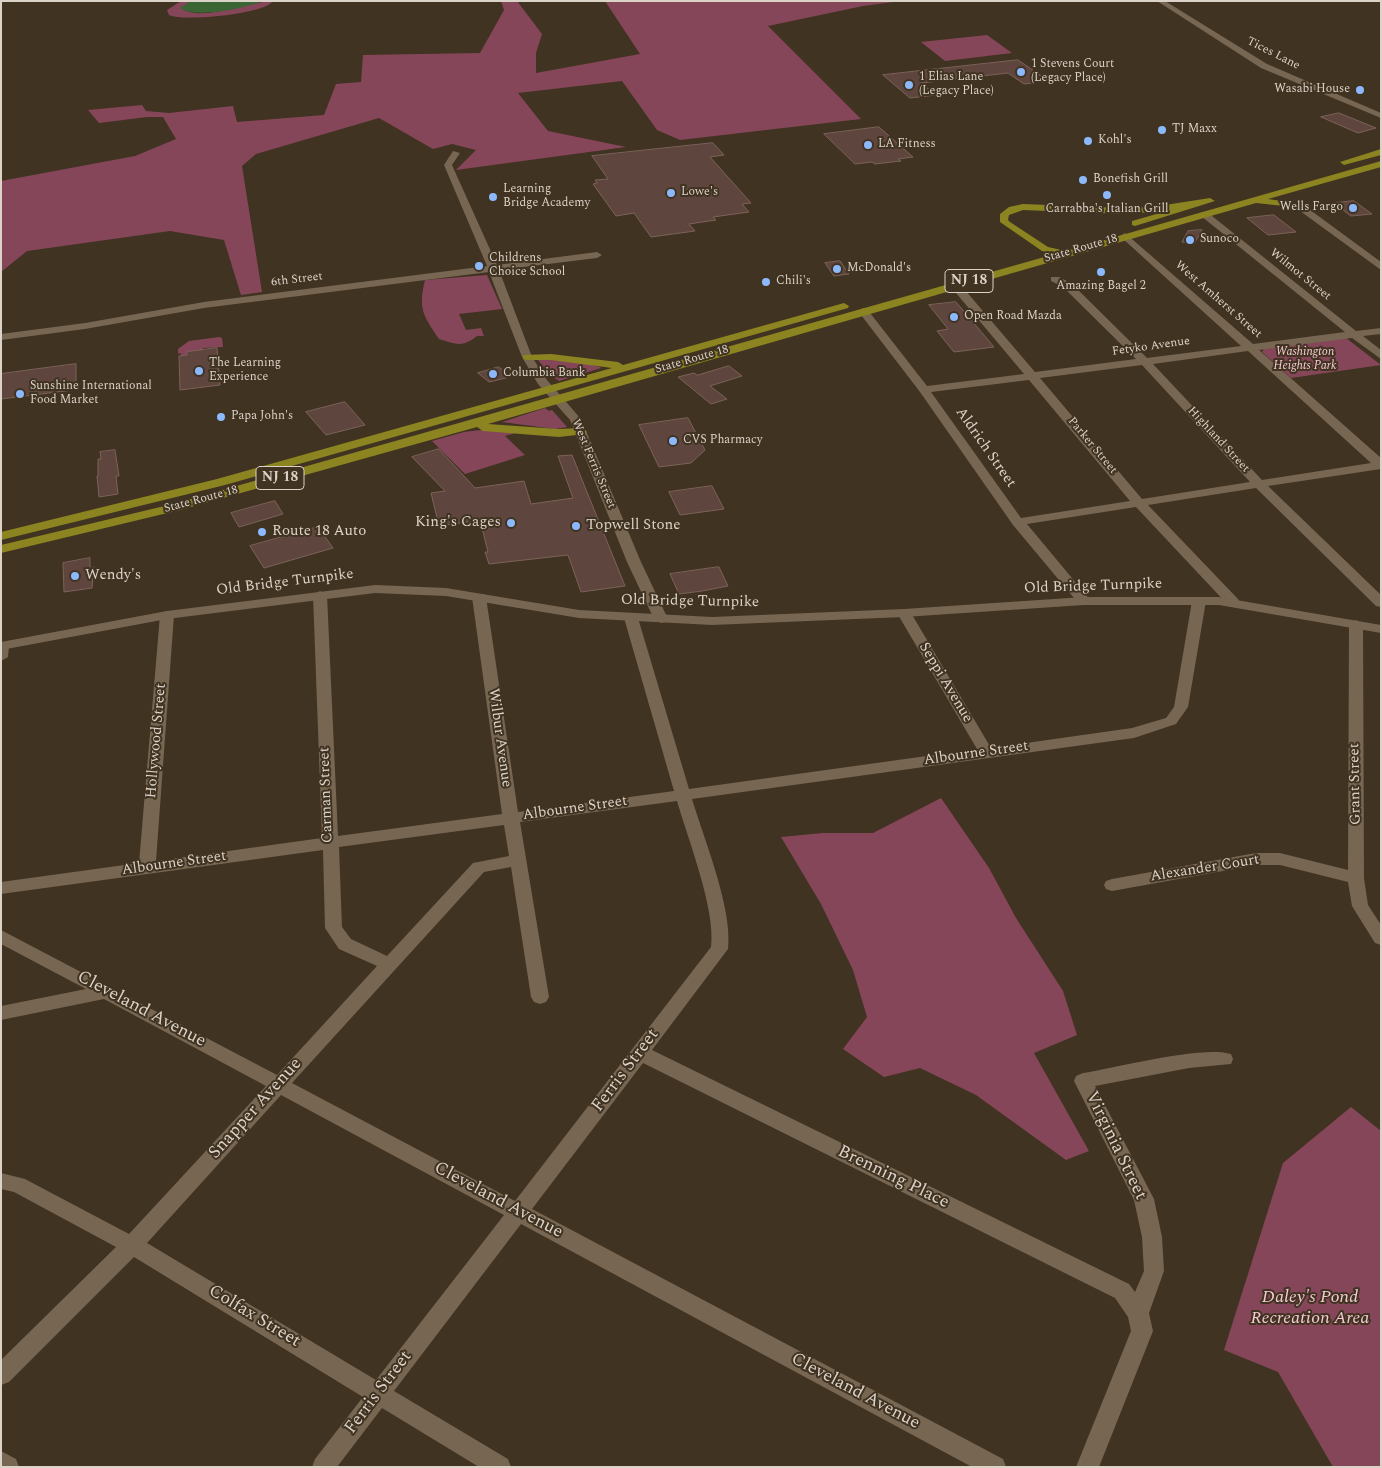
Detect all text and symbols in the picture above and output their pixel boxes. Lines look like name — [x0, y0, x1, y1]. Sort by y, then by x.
street label: Tices Lane — [1244, 34, 1302, 74]
place label: 1 Stevens Court (Legacy Place) — [1031, 58, 1114, 86]
marker: 1 Stevens Court (Legacy Place) — [1015, 66, 1027, 78]
place label: 1 Elias Lane (Legacy Place) — [919, 71, 994, 99]
marker: 1 Elias Lane (Legacy Place) — [903, 79, 915, 91]
place label: Wasabi House — [1274, 83, 1350, 97]
marker: Wasabi House — [1354, 84, 1366, 96]
place label: TJ Maxx — [1172, 123, 1217, 137]
marker: TJ Maxx — [1156, 124, 1168, 136]
place label: Kohl's — [1098, 134, 1132, 148]
marker: Kohl's — [1082, 135, 1094, 147]
place label: LA Fitness — [878, 138, 936, 152]
marker: LA Fitness — [862, 139, 874, 151]
place label: Bonefish Grill — [1093, 173, 1168, 187]
marker: Bonefish Grill — [1077, 174, 1089, 186]
place label: Learning Bridge Academy — [503, 183, 590, 211]
place label: Lowe's — [681, 186, 718, 200]
marker: Lowe's — [665, 187, 677, 199]
marker: Carrabba's Italian Grill — [1101, 189, 1113, 201]
marker: Learning Bridge Academy — [487, 191, 499, 203]
place label: Wells Fargo — [1280, 201, 1343, 215]
marker: Wells Fargo — [1347, 202, 1359, 214]
place label: Carrabba's Italian Grill — [1045, 203, 1169, 217]
street label: State Route 18 — [1043, 232, 1119, 266]
place label: Sunoco — [1200, 233, 1239, 247]
marker: Sunoco — [1184, 234, 1196, 246]
street label: Wilmot Street — [1267, 246, 1333, 304]
place label: Childrens Choice School — [489, 252, 565, 280]
street label: West Amherst Street — [1172, 258, 1264, 342]
marker: Childrens Choice School — [473, 260, 485, 272]
place label: McDonald's — [847, 262, 911, 276]
marker: McDonald's — [831, 263, 843, 275]
marker: Amazing Bagel 2 — [1095, 266, 1107, 278]
street label: 6th Street — [270, 270, 324, 290]
road number: NJ 18 — [945, 270, 993, 292]
place label: Chili's — [776, 275, 811, 289]
marker: Chili's — [760, 276, 772, 288]
place label: Amazing Bagel 2 — [1056, 280, 1146, 294]
place label: Open Road Mazda — [964, 310, 1062, 324]
marker: Open Road Mazda — [948, 311, 960, 323]
street label: Fetyko Avenue — [1111, 334, 1191, 360]
street label: State Route 18 — [654, 343, 730, 377]
park label: Washington Heights Park — [1274, 346, 1336, 374]
place label: The Learning Experience — [209, 357, 281, 385]
marker: The Learning Experience — [193, 365, 205, 377]
place label: Columbia Bank — [503, 367, 585, 381]
marker: Columbia Bank — [487, 368, 499, 380]
place label: Sunshine International Food Market — [30, 380, 152, 408]
marker: Sunshine International Food Market — [14, 388, 26, 400]
street label: Highland Street — [1184, 404, 1252, 476]
street label: Aldrich Street — [951, 405, 1019, 491]
place label: Papa John's — [231, 410, 293, 424]
marker: Papa John's — [215, 411, 227, 423]
street label: Parker Street — [1064, 415, 1120, 477]
street label: West Ferris Street — [568, 417, 618, 511]
place label: CVS Pharmacy — [683, 434, 763, 448]
marker: CVS Pharmacy — [667, 435, 679, 447]
road number: NJ 18 — [256, 466, 304, 489]
street label: State Route 18 — [162, 483, 240, 517]
place label: King's Cages — [415, 514, 501, 532]
marker: King's Cages — [505, 517, 517, 529]
place label: Topwell Stone — [586, 517, 681, 535]
marker: Topwell Stone — [570, 520, 582, 532]
place label: Route 18 Auto — [272, 523, 366, 541]
marker: Route 18 Auto — [256, 526, 268, 538]
street label: Old Bridge Turnpike — [215, 566, 355, 600]
place label: Wendy's — [85, 567, 141, 585]
marker: Wendy's — [69, 570, 81, 582]
street label: Old Bridge Turnpike — [1024, 576, 1162, 598]
street label: Old Bridge Turnpike — [621, 592, 759, 612]
street label: Seppi Avenue — [914, 640, 976, 726]
street label: Hollywood Street — [143, 683, 171, 799]
street label: Wilbur Avenue — [483, 687, 515, 789]
street label: Albourne Street — [922, 738, 1030, 770]
street label: Grant Street — [1346, 743, 1366, 825]
street label: Carman Street — [316, 747, 338, 843]
street label: Albourne Street — [521, 793, 629, 825]
street label: Albourne Street — [120, 848, 228, 880]
street label: Alexander Court — [1149, 851, 1261, 887]
street label: Cleveland Avenue — [73, 967, 209, 1053]
street label: Ferris Street — [588, 1025, 664, 1117]
street label: Snapper Avenue — [205, 1054, 307, 1164]
street label: Virginia Street — [1079, 1088, 1151, 1204]
street label: Brenning Place — [834, 1142, 952, 1214]
street label: Cleveland Avenue — [430, 1158, 566, 1244]
street label: Colfax Street — [204, 1281, 304, 1353]
park label: Daley's Pond Recreation Area — [1251, 1287, 1369, 1330]
street label: Ferris Street — [341, 1347, 417, 1439]
street label: Cleveland Avenue — [787, 1349, 923, 1435]

